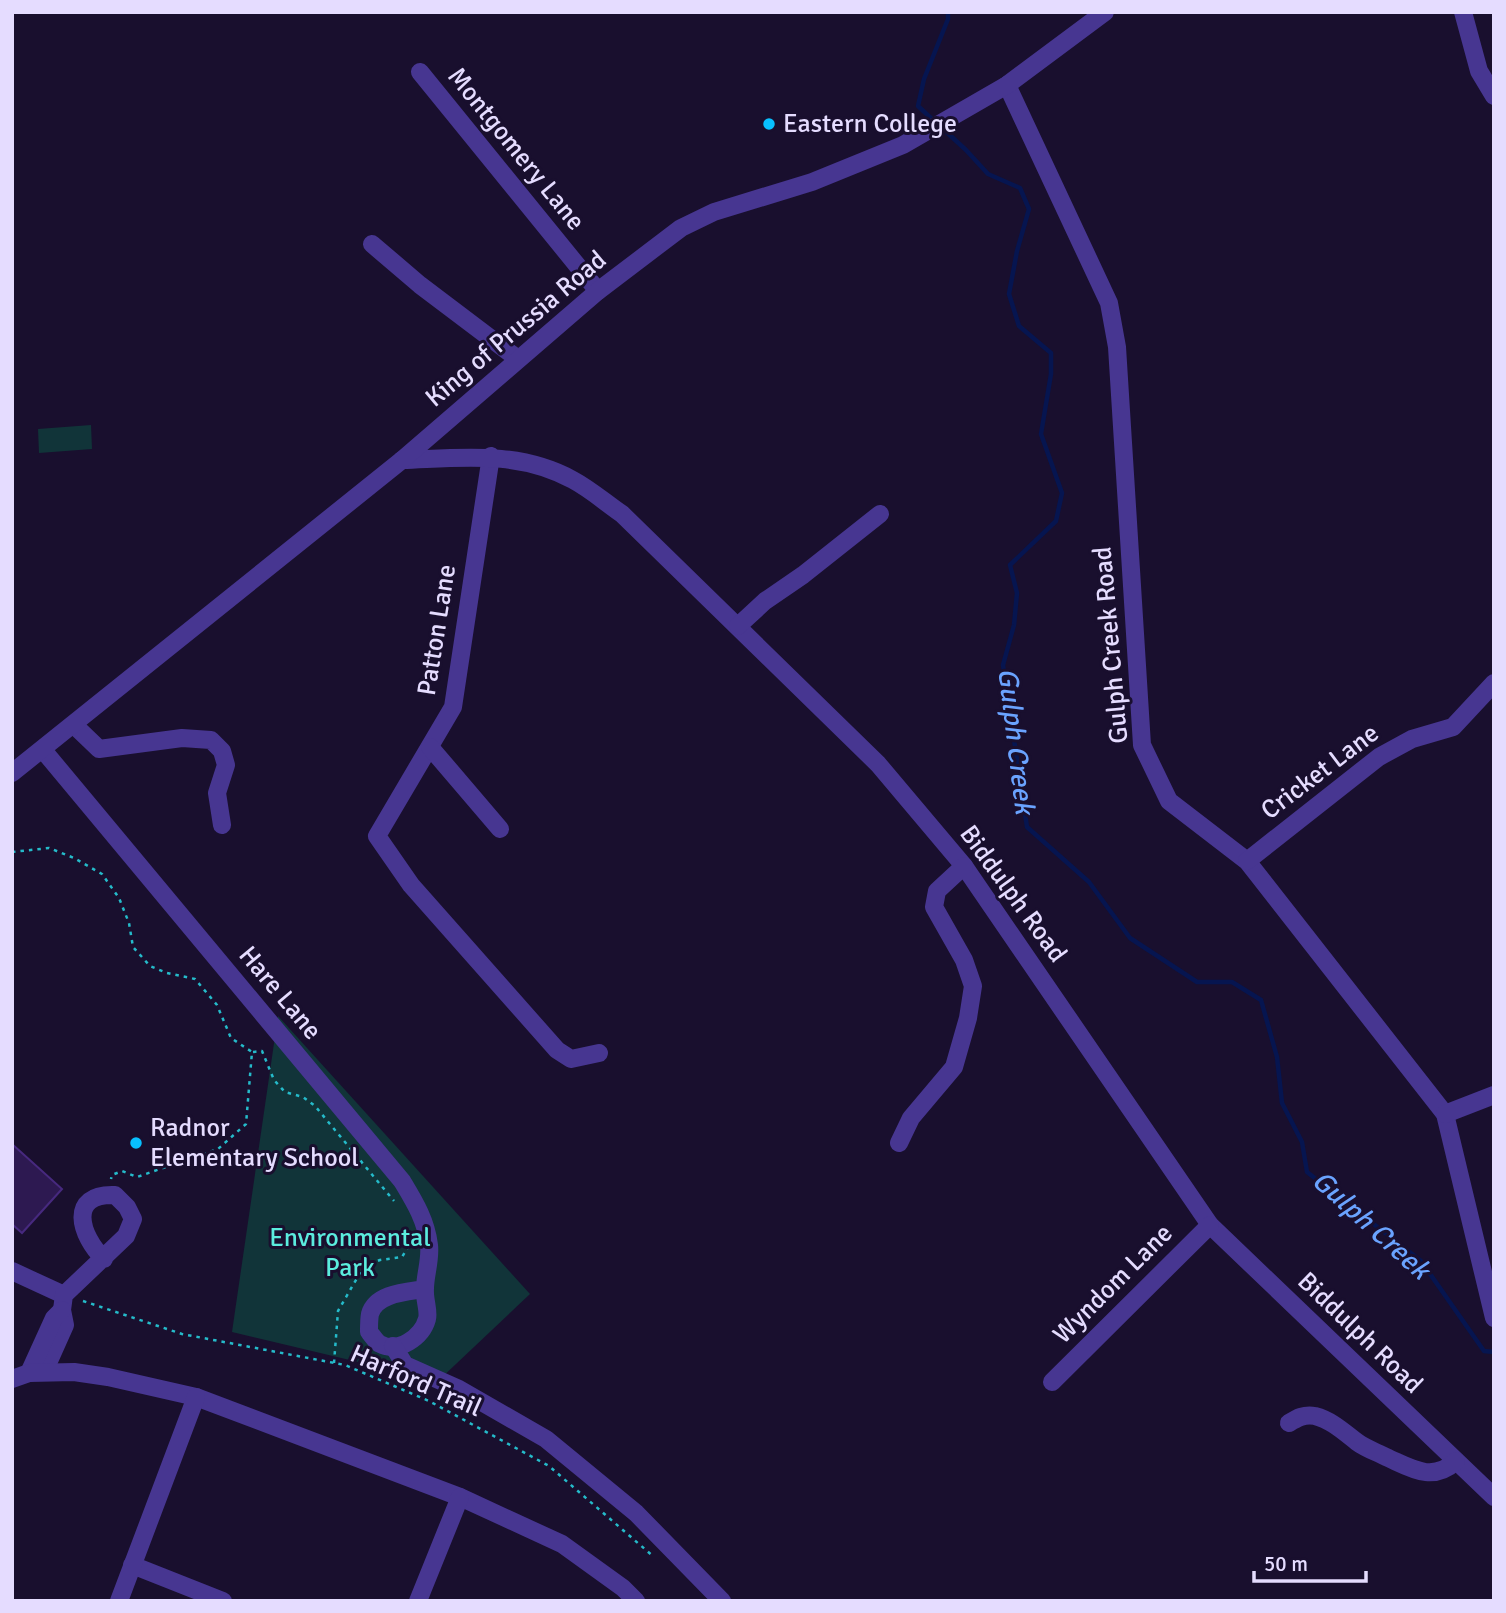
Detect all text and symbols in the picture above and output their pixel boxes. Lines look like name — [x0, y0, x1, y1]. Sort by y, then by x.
street label: Montgomery Lane — [440, 61, 592, 237]
place label: Eastern College — [783, 108, 957, 140]
marker: Eastern College — [761, 116, 777, 132]
street label: King of Prussia Road — [419, 244, 613, 414]
street label: Gulph Creek Road — [1086, 545, 1136, 745]
street label: Patton Lane — [411, 562, 463, 698]
water label: Gulph Creek — [990, 666, 1042, 819]
street label: Cricket Lane — [1255, 717, 1385, 827]
street label: Biddulph Road — [953, 819, 1073, 969]
street label: Hare Lane — [232, 940, 328, 1046]
place label: Radnor Elementary School — [150, 1112, 359, 1174]
marker: Radnor Elementary School — [128, 1135, 144, 1151]
water label: Gulph Creek — [1305, 1163, 1439, 1289]
street label: Wyndom Lane — [1047, 1218, 1179, 1350]
park label: Environmental Park — [269, 1222, 431, 1284]
street label: Biddulph Road — [1291, 1265, 1429, 1401]
street label: Harford Trail — [345, 1338, 487, 1424]
scale bar — [1254, 1540, 1366, 1584]
text: 50 m — [1264, 1551, 1308, 1577]

